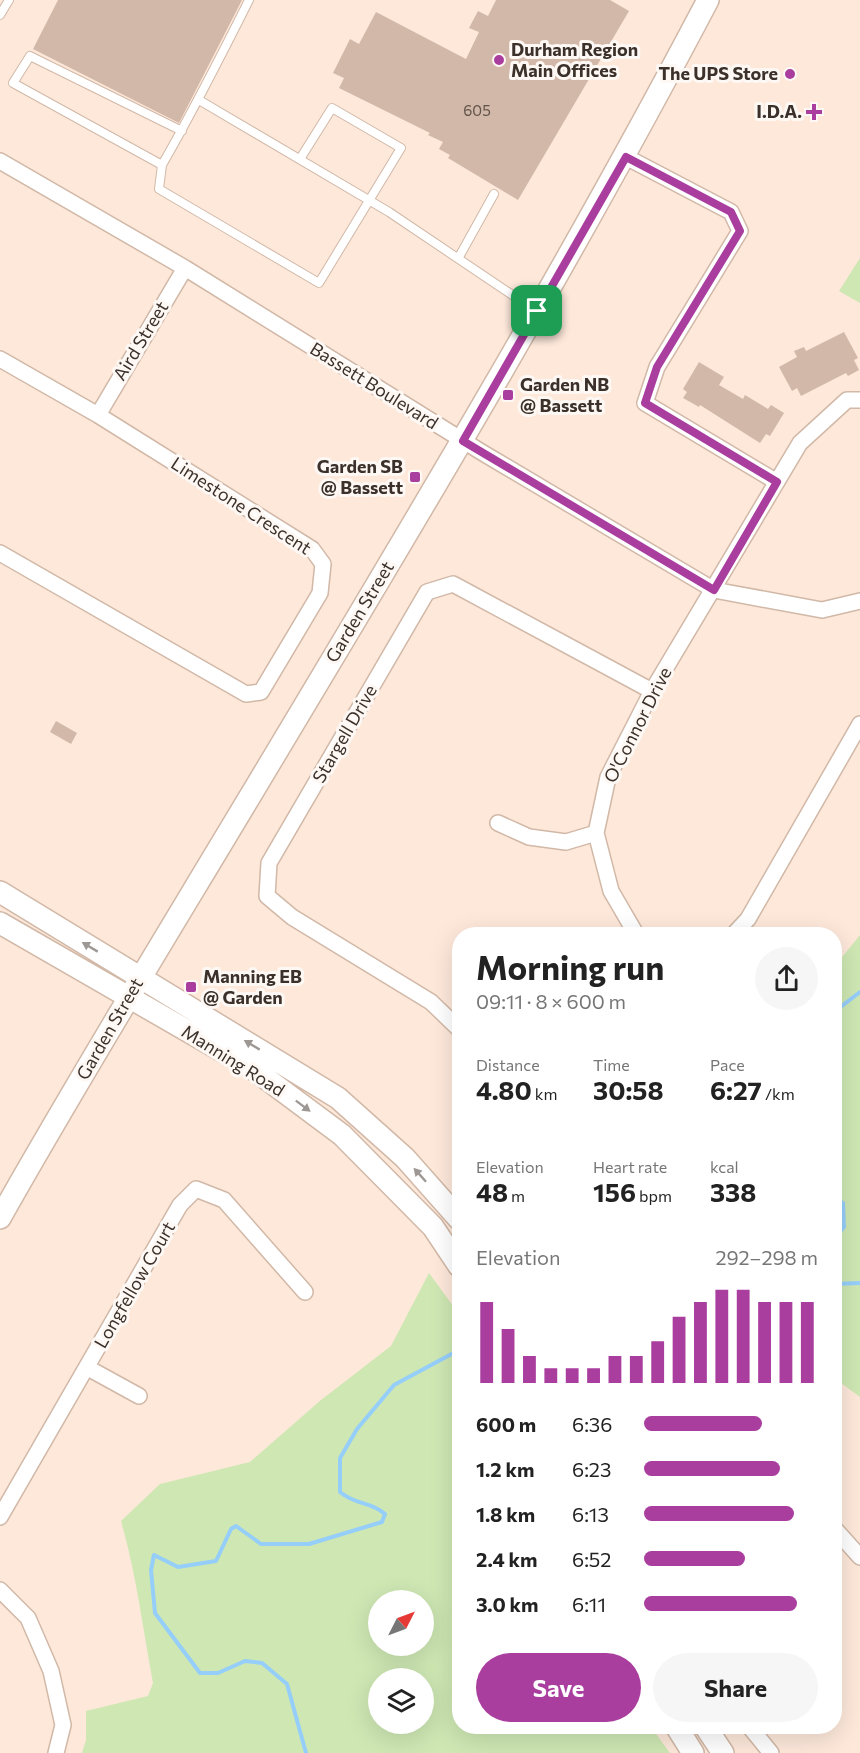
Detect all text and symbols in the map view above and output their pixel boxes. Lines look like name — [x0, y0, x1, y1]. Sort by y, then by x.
place label: Durham Region Main Offices — [511, 38, 638, 81]
marker: Durham Region Main Offices — [492, 53, 506, 67]
place label: The UPS Store — [658, 62, 778, 84]
marker: The UPS Store — [783, 67, 797, 81]
place label: I.D.A. — [756, 100, 802, 122]
house number: 605 — [463, 101, 491, 119]
marker: I.D.A. — [807, 105, 821, 119]
pin — [511, 285, 562, 336]
icon: arrive — [520, 294, 553, 327]
street label: Aird Street — [108, 297, 172, 384]
street label: Bassett Boulevard — [306, 337, 443, 433]
place label: Garden NB @ Bassett — [520, 373, 609, 416]
marker: Garden NB @ Bassett — [501, 388, 515, 402]
street label: Limestone Crescent — [167, 452, 316, 559]
place label: Garden SB @ Bassett — [317, 455, 403, 498]
marker: Garden SB @ Bassett — [408, 470, 422, 484]
street label: Garden Street — [320, 557, 398, 666]
street label: O'Connor Drive — [598, 663, 676, 786]
street label: Stargell Drive — [307, 681, 381, 786]
one-way arrow — [82, 942, 98, 953]
text: Morning run — [476, 946, 664, 987]
button: share — [755, 947, 818, 1010]
place label: Manning EB @ Garden — [203, 965, 302, 1008]
street label: Garden Street — [71, 974, 147, 1083]
marker: Manning EB @ Garden — [184, 980, 198, 994]
text: 09:11 · 8 × 600 m — [476, 989, 626, 1013]
street label: Manning Road — [178, 1020, 289, 1101]
one-way arrow — [244, 1040, 260, 1051]
text: Distance — [476, 1055, 540, 1074]
text: Time — [593, 1055, 630, 1074]
text: Pace — [710, 1055, 745, 1074]
text: 4.80 — [476, 1074, 532, 1105]
text: 30:58 — [593, 1074, 664, 1105]
text: 6:27 — [710, 1074, 762, 1105]
text: km — [532, 1084, 557, 1103]
text: /km — [762, 1084, 795, 1103]
one-way arrow — [295, 1100, 311, 1112]
text: Elevation — [476, 1157, 544, 1176]
text: Heart rate — [593, 1157, 667, 1176]
text: kcal — [710, 1157, 739, 1176]
one-way arrow — [414, 1168, 427, 1183]
text: 48 — [476, 1176, 508, 1207]
text: 156 — [593, 1176, 636, 1207]
text: 338 — [710, 1176, 756, 1207]
text: m — [508, 1186, 525, 1205]
text: bpm — [636, 1186, 672, 1205]
street label: Longfellow Court — [89, 1217, 179, 1352]
text: Elevation — [476, 1245, 561, 1269]
text: 292–298 m — [715, 1245, 818, 1269]
text: 600 m — [476, 1412, 536, 1436]
text: 6:36 — [572, 1412, 612, 1436]
text: 1.2 km — [476, 1457, 534, 1481]
text: 6:23 — [572, 1457, 611, 1481]
text: 1.8 km — [476, 1502, 535, 1526]
text: 6:13 — [572, 1502, 609, 1526]
text: 2.4 km — [476, 1547, 538, 1571]
text: 6:52 — [572, 1547, 611, 1571]
north arrow — [368, 1590, 434, 1656]
map controls — [368, 1590, 434, 1734]
text: 3.0 km — [476, 1592, 538, 1616]
text: 6:11 — [572, 1592, 606, 1616]
button: Save — [476, 1653, 641, 1722]
button: Share — [653, 1653, 818, 1722]
button: layers — [368, 1668, 434, 1734]

